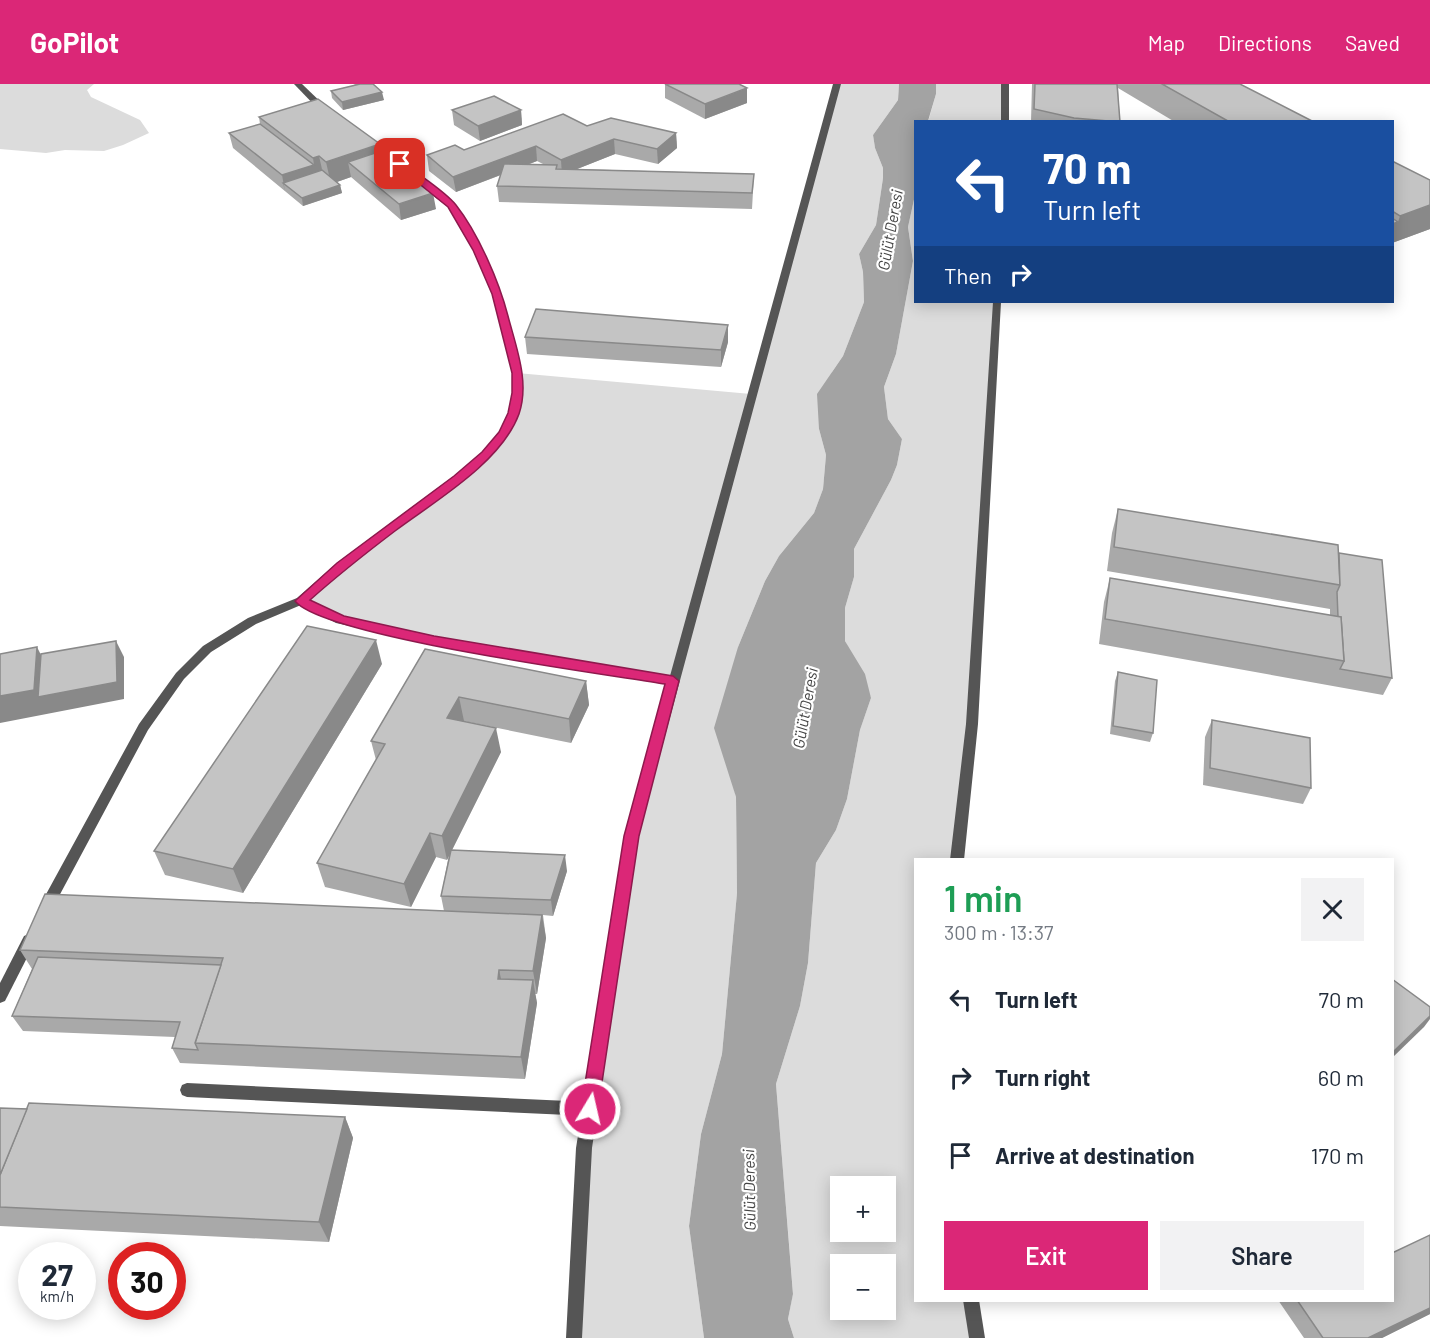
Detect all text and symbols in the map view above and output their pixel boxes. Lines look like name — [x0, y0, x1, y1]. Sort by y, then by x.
text: GoPilot — [30, 25, 119, 59]
text: Map — [1148, 30, 1185, 55]
text: Directions — [1218, 30, 1312, 55]
text: Saved — [1345, 30, 1400, 55]
pin — [374, 138, 425, 189]
text: 70 m — [1043, 142, 1131, 192]
icon: left — [944, 144, 1022, 222]
icon: arrive — [383, 147, 416, 180]
water label: Gülüt Deresi — [873, 188, 906, 272]
text: Turn left — [1043, 193, 1141, 225]
icon: right — [1004, 258, 1037, 291]
text: Then — [944, 262, 992, 288]
water label: Gülüt Deresi — [788, 666, 821, 750]
text: 1 min — [944, 876, 1023, 919]
button: close — [1301, 878, 1364, 941]
text: 300 m · 13:37 — [944, 920, 1053, 944]
icon: left — [944, 983, 977, 1016]
text: Turn left — [995, 986, 1078, 1012]
text: 70 m — [1319, 986, 1364, 1012]
icon: right — [944, 1061, 977, 1094]
text: Turn right — [995, 1064, 1090, 1090]
text: 60 m — [1318, 1064, 1364, 1090]
position arrow — [558, 1077, 622, 1141]
icon: arrive — [944, 1139, 977, 1172]
text: Arrive at destination — [995, 1142, 1194, 1168]
text: 170 m — [1311, 1142, 1364, 1168]
water label: Gülüt Deresi — [738, 1149, 759, 1231]
map controls — [830, 1176, 896, 1320]
button: + — [830, 1176, 896, 1242]
button: Exit — [944, 1221, 1148, 1290]
button: Share — [1160, 1221, 1364, 1290]
speed limit sign: 30 — [108, 1242, 186, 1320]
button: − — [830, 1254, 896, 1320]
text: 27 — [41, 1256, 73, 1292]
text: km/h — [40, 1287, 74, 1305]

